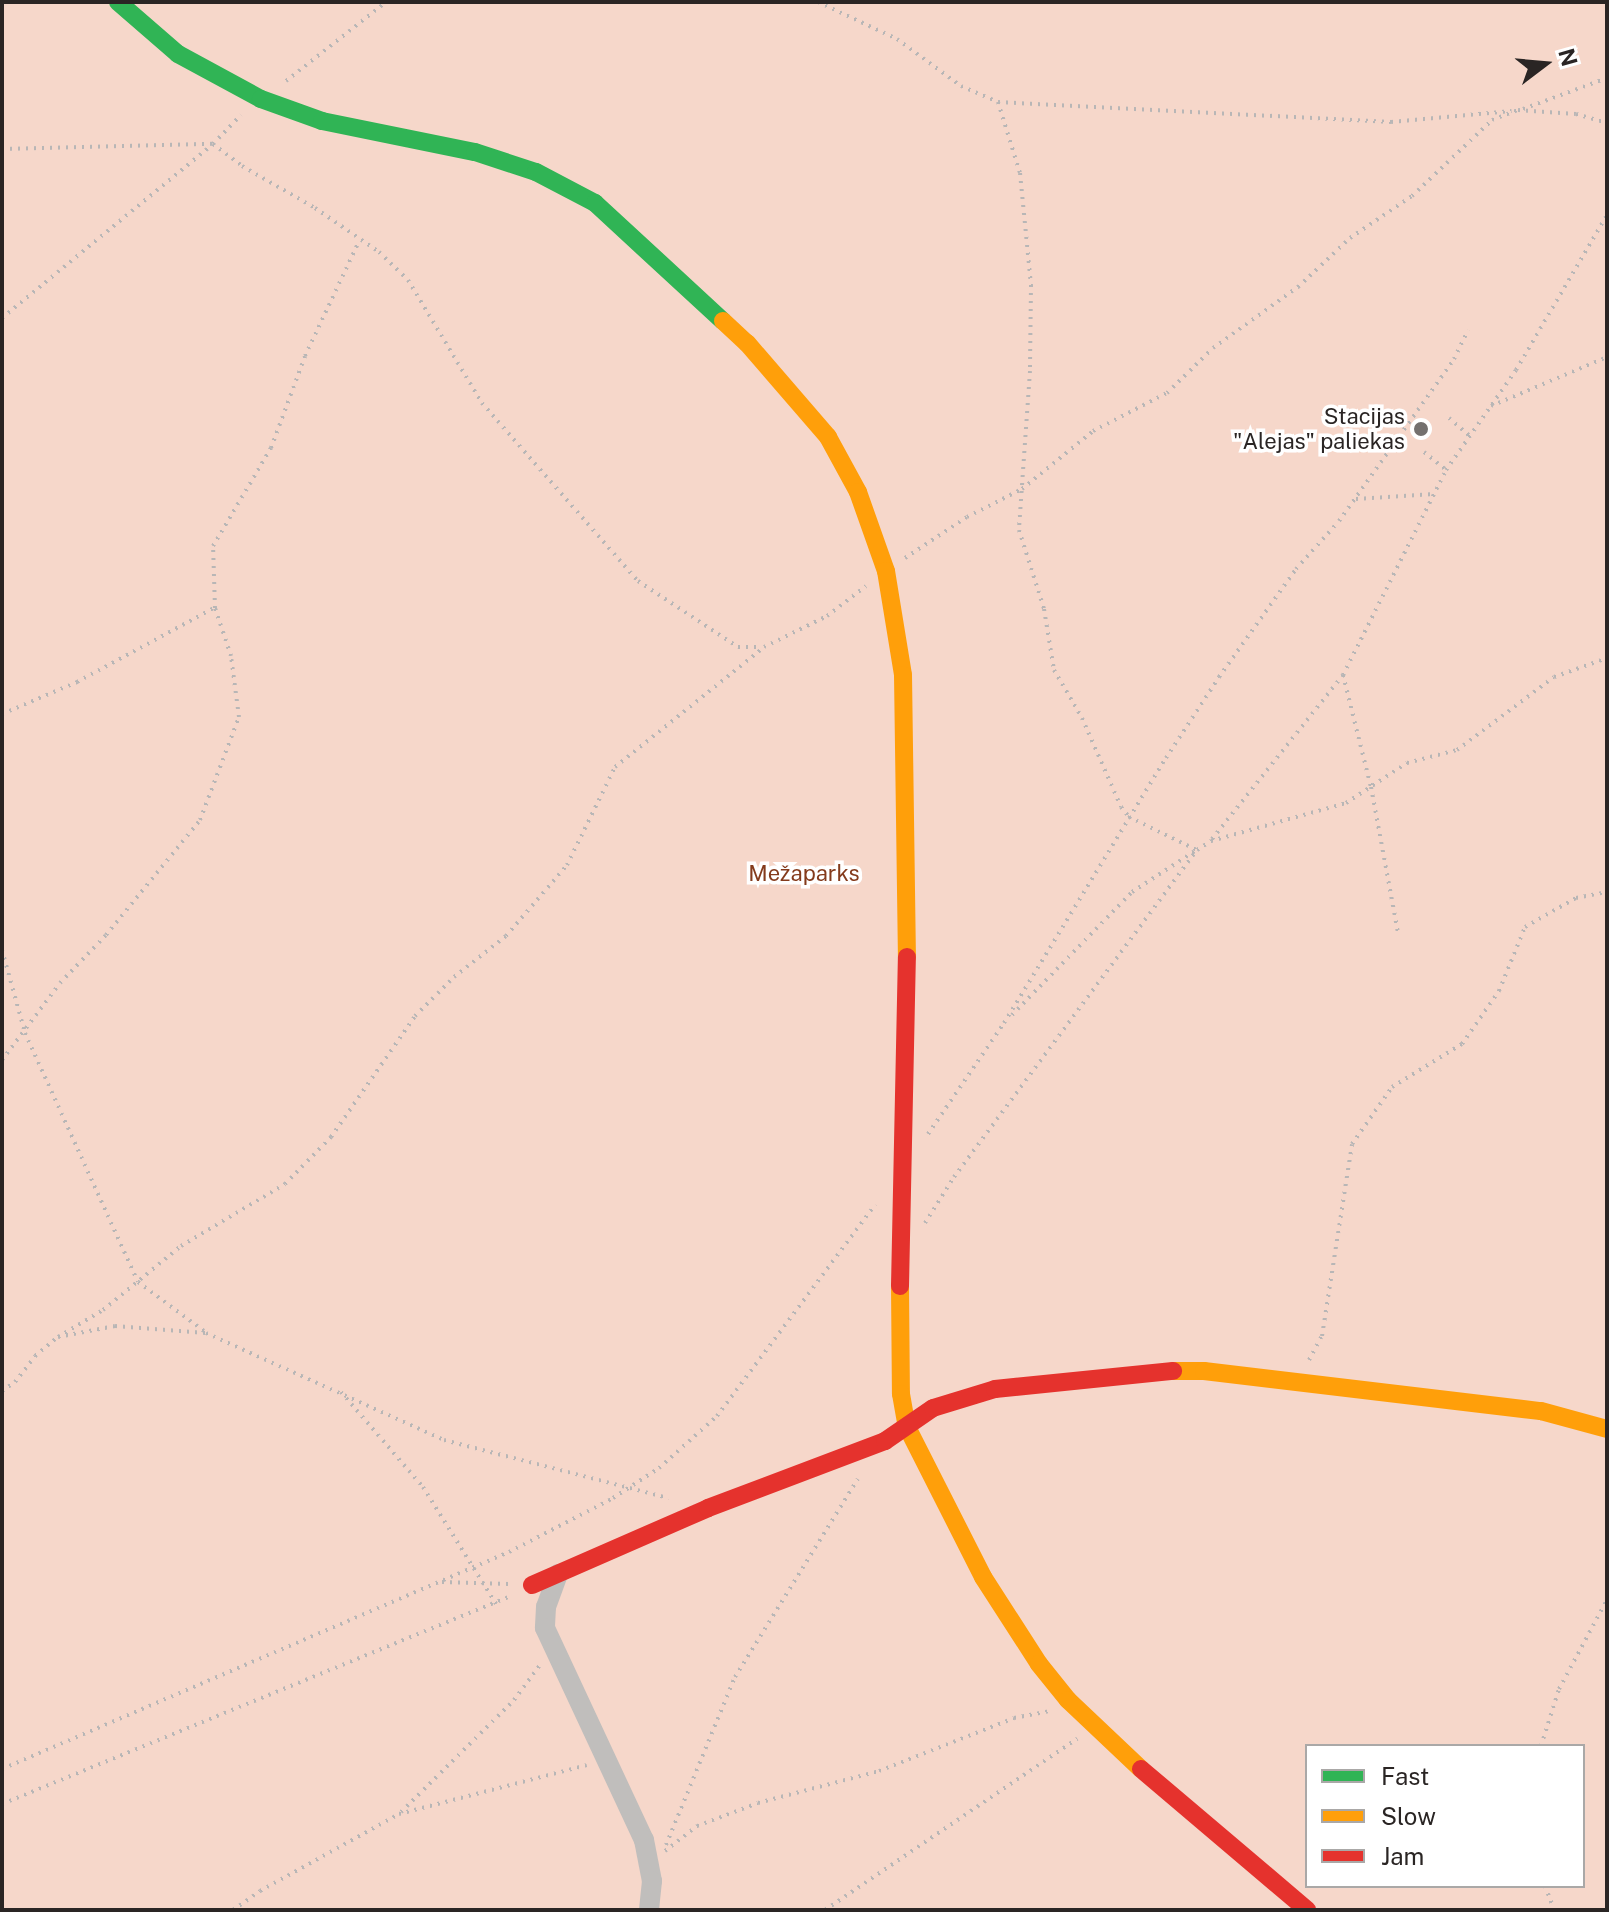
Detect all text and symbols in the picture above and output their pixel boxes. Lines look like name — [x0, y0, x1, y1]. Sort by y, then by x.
north arrow — [1505, 24, 1585, 104]
text: N — [1553, 46, 1583, 69]
place label: Stacijas "Alejas" paliekas — [1233, 403, 1405, 454]
marker: Stacijas "Alejas" paliekas — [1412, 420, 1430, 438]
park label: Mežaparks — [748, 861, 860, 887]
legend — [1305, 1744, 1585, 1888]
text: Fast — [1381, 1762, 1429, 1790]
text: Slow — [1381, 1802, 1436, 1830]
text: Jam — [1381, 1842, 1424, 1870]

